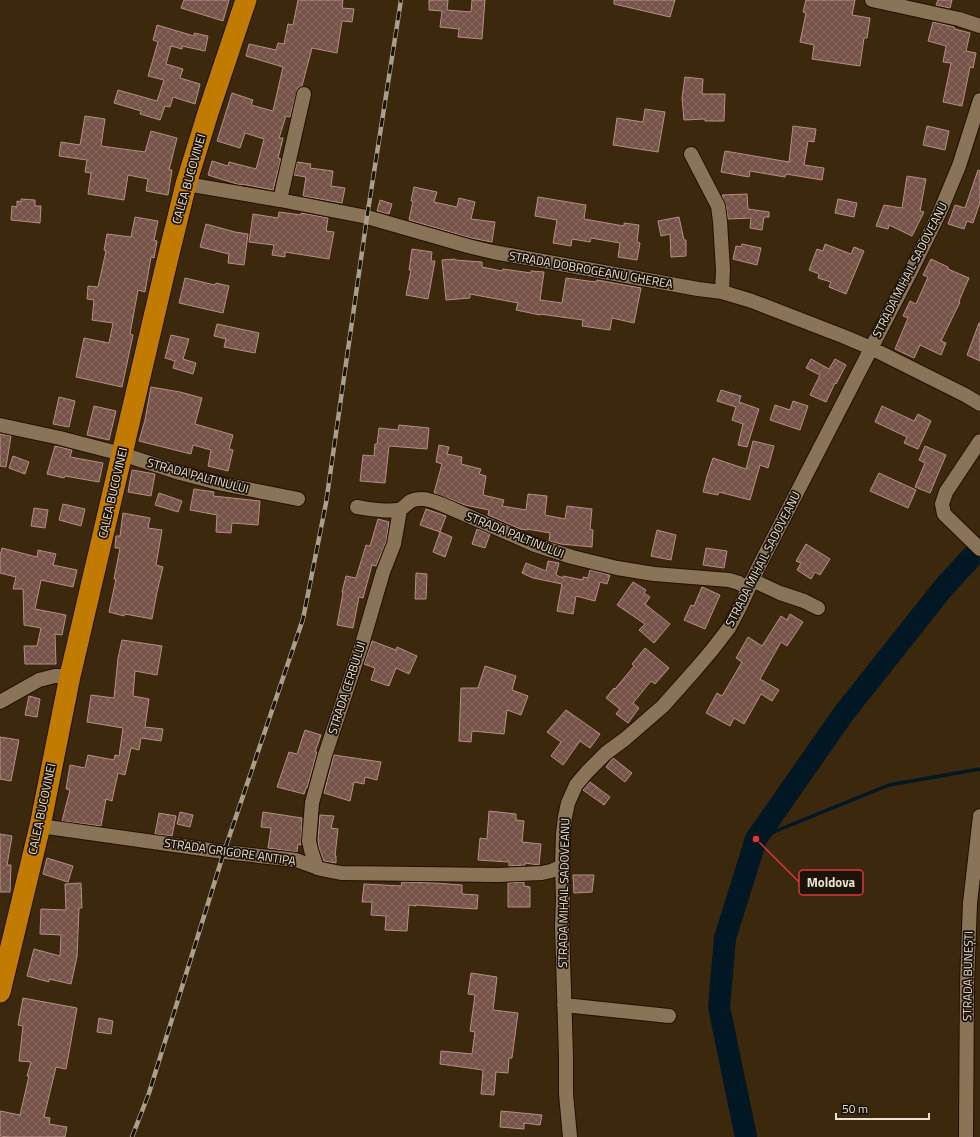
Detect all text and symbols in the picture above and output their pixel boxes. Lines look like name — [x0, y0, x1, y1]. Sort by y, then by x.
street label: CALEA BUCOVINEI — [167, 132, 210, 226]
street label: STRADA MIHAIL SADOVEANU — [867, 199, 952, 341]
street label: STRADA DOBROGEANU GHEREA — [508, 246, 674, 293]
street label: CALEA BUCOVINEI — [93, 446, 132, 540]
street label: STRADA PALTINULUI — [145, 453, 251, 498]
street label: STRADA MIHAIL SADOVEANU — [720, 488, 805, 630]
street label: STRADA PALTINULUI — [463, 506, 567, 563]
street label: STRADA CERBULUI — [323, 639, 370, 737]
street label: CALEA BUCOVINEI — [23, 762, 60, 856]
street label: STRADA MIHAIL SADOVEANU — [553, 818, 574, 968]
street label: STRADA GRIGORE ANTIPA — [163, 833, 297, 870]
callout: Moldova — [799, 870, 863, 895]
text: Moldova — [807, 872, 856, 892]
street label: STRADA BUNEȘTI — [957, 931, 978, 1021]
scale bar — [836, 1095, 929, 1121]
text: 50 m — [842, 1099, 868, 1118]

